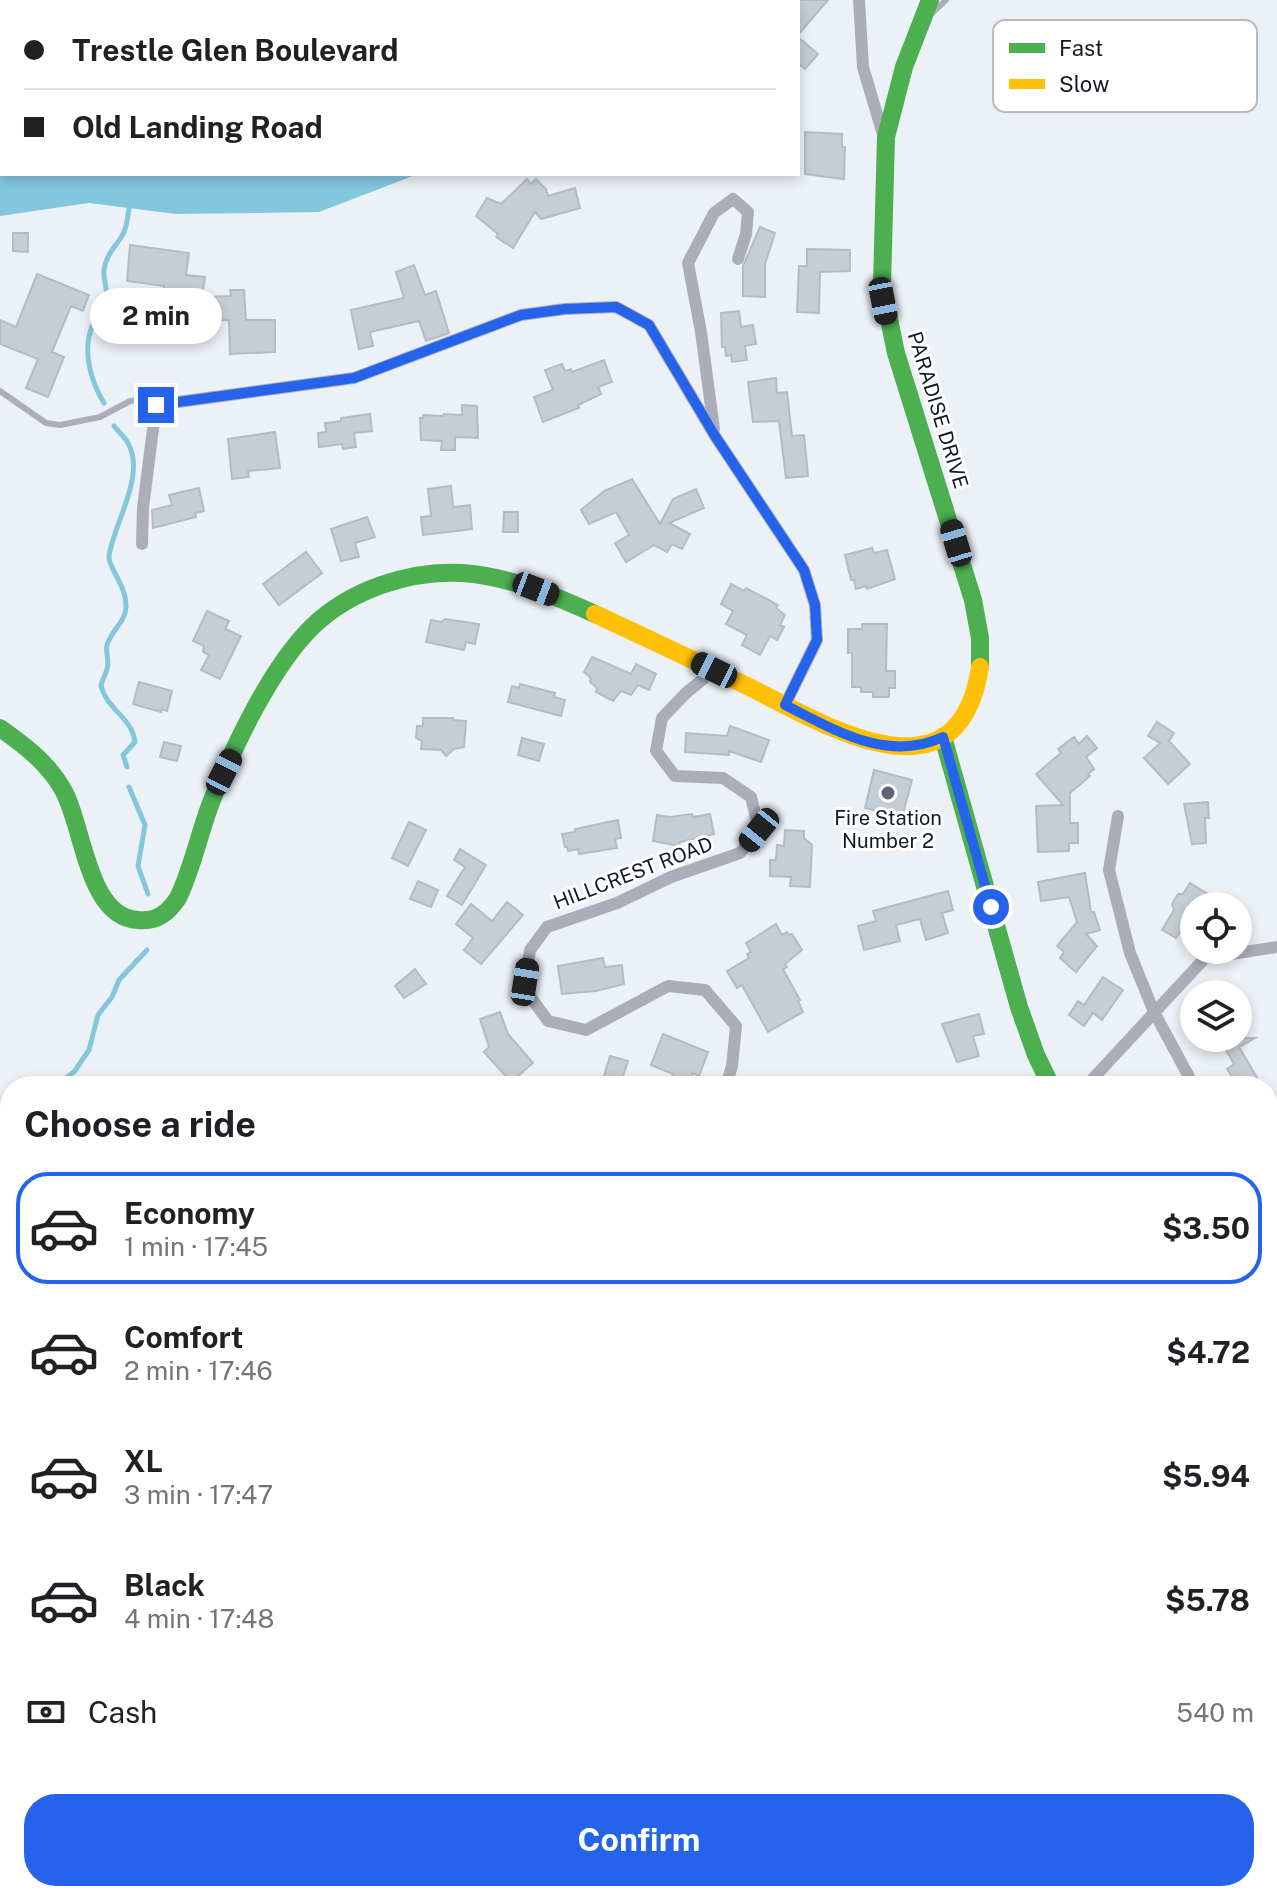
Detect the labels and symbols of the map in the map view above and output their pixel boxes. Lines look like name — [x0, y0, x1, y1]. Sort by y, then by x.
legend — [993, 20, 1257, 112]
text: Fast — [1059, 35, 1103, 61]
text: Slow — [1059, 71, 1109, 97]
car — [867, 275, 899, 327]
callout: 2 min — [90, 289, 222, 345]
street label: PARADISE DRIVE — [903, 329, 973, 491]
route end — [138, 387, 174, 423]
car — [938, 517, 974, 569]
car — [509, 569, 563, 609]
car — [687, 649, 741, 691]
car — [202, 745, 246, 799]
marker: Fire Station Number 2 — [879, 784, 897, 802]
car — [735, 804, 783, 856]
place label: Fire Station Number 2 — [834, 806, 942, 853]
street label: HILLCREST ROAD — [550, 832, 716, 914]
route start — [973, 889, 1009, 925]
car — [509, 956, 541, 1008]

